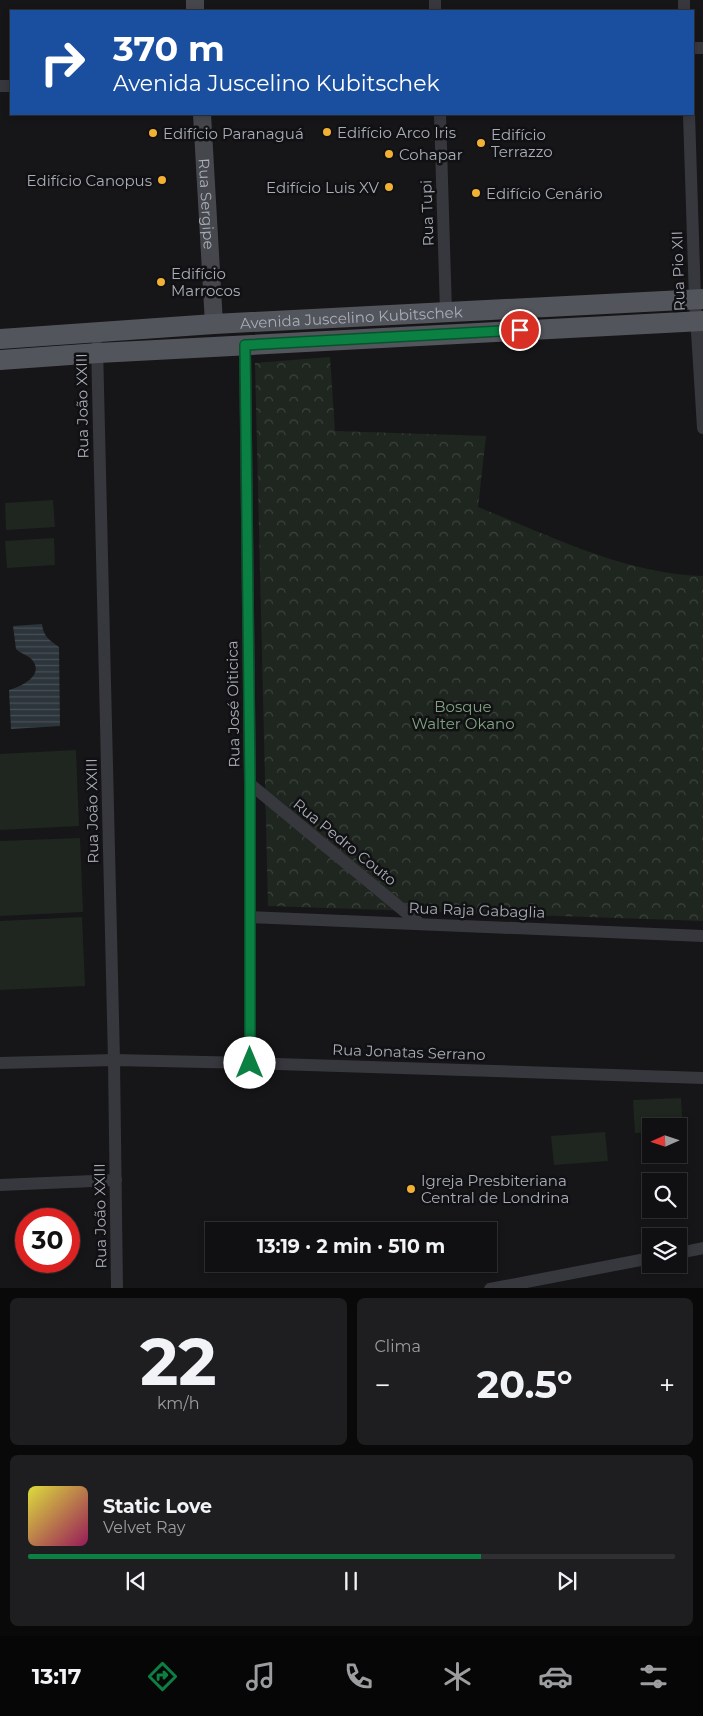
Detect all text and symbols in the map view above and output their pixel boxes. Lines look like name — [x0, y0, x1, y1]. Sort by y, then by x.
text: 370 m — [113, 27, 225, 70]
icon: right — [30, 30, 95, 95]
text: Avenida Juscelino Kubitschek — [113, 70, 440, 97]
place label: Edifício Arco Iris — [337, 123, 456, 142]
place label: Edifício Paranaguá — [163, 124, 304, 143]
place label: Edifício Terrazzo — [491, 125, 553, 161]
marker: Edifício Arco Iris — [321, 126, 333, 138]
marker: Edifício Paranaguá — [147, 127, 159, 139]
marker: Edifício Terrazzo — [475, 137, 487, 149]
place label: Cohapar — [399, 145, 463, 164]
marker: Cohapar — [383, 148, 395, 160]
street label: Rua Sergipe — [195, 158, 219, 250]
place label: Edifício Canopus — [27, 171, 152, 190]
marker: Edifício Canopus — [156, 174, 168, 186]
place label: Edifício Luis XV — [266, 178, 380, 197]
street label: Rua Tupi — [416, 179, 438, 247]
marker: Edifício Luis XV — [383, 181, 395, 193]
place label: Edifício Cenário — [486, 184, 603, 203]
marker: Edifício Cenário — [470, 187, 482, 199]
street label: Rua Pio XII — [667, 230, 689, 312]
place label: Edifício Marrocos — [171, 264, 240, 300]
marker: Edifício Marrocos — [155, 276, 167, 288]
street label: Avenida Juscelino Kubitschek — [240, 302, 463, 332]
pin — [499, 309, 541, 351]
icon: arrive — [506, 316, 534, 344]
street label: Rua João XXIII — [72, 353, 92, 459]
street label: Rua José Oiticica — [222, 640, 244, 768]
park label: Bosque Walter Okano — [411, 697, 515, 733]
street label: Rua João XXIII — [82, 758, 102, 864]
street label: Rua Pedro Couto — [289, 794, 401, 890]
street label: Rua Raja Gabaglia — [408, 898, 546, 922]
position arrow — [223, 1036, 275, 1088]
street label: Rua Jonatas Serrano — [332, 1040, 486, 1064]
north arrow — [642, 1118, 688, 1162]
map controls — [642, 1118, 687, 1273]
street label: Rua João XXIII — [90, 1163, 110, 1269]
place label: Igreja Presbiteriana Central de Londrina — [421, 1171, 569, 1207]
button: search — [642, 1173, 687, 1218]
marker: Igreja Presbiteriana Central de Londrina — [405, 1183, 417, 1195]
speed limit sign: 30 — [15, 1208, 80, 1273]
button: layers — [642, 1228, 687, 1273]
text: 13:19 · 2 min · 510 m — [257, 1235, 445, 1258]
text: 22 — [140, 1322, 217, 1401]
text: Clima — [375, 1337, 421, 1356]
text: 20.5° — [477, 1361, 573, 1408]
text: − — [375, 1368, 391, 1402]
text: + — [659, 1368, 675, 1402]
text: km/h — [157, 1394, 200, 1413]
text: Static Love — [103, 1495, 212, 1518]
text: Velvet Ray — [103, 1518, 185, 1537]
icon: previous — [122, 1567, 150, 1595]
icon: pause — [337, 1567, 365, 1595]
icon: next — [553, 1567, 581, 1595]
icon: directions — [145, 1659, 180, 1694]
icon: music — [243, 1659, 278, 1694]
icon: phone — [341, 1659, 376, 1694]
icon: climate — [440, 1659, 475, 1694]
icon: car — [538, 1659, 573, 1694]
icon: filters — [636, 1659, 671, 1694]
text: 13:17 — [32, 1663, 81, 1690]

